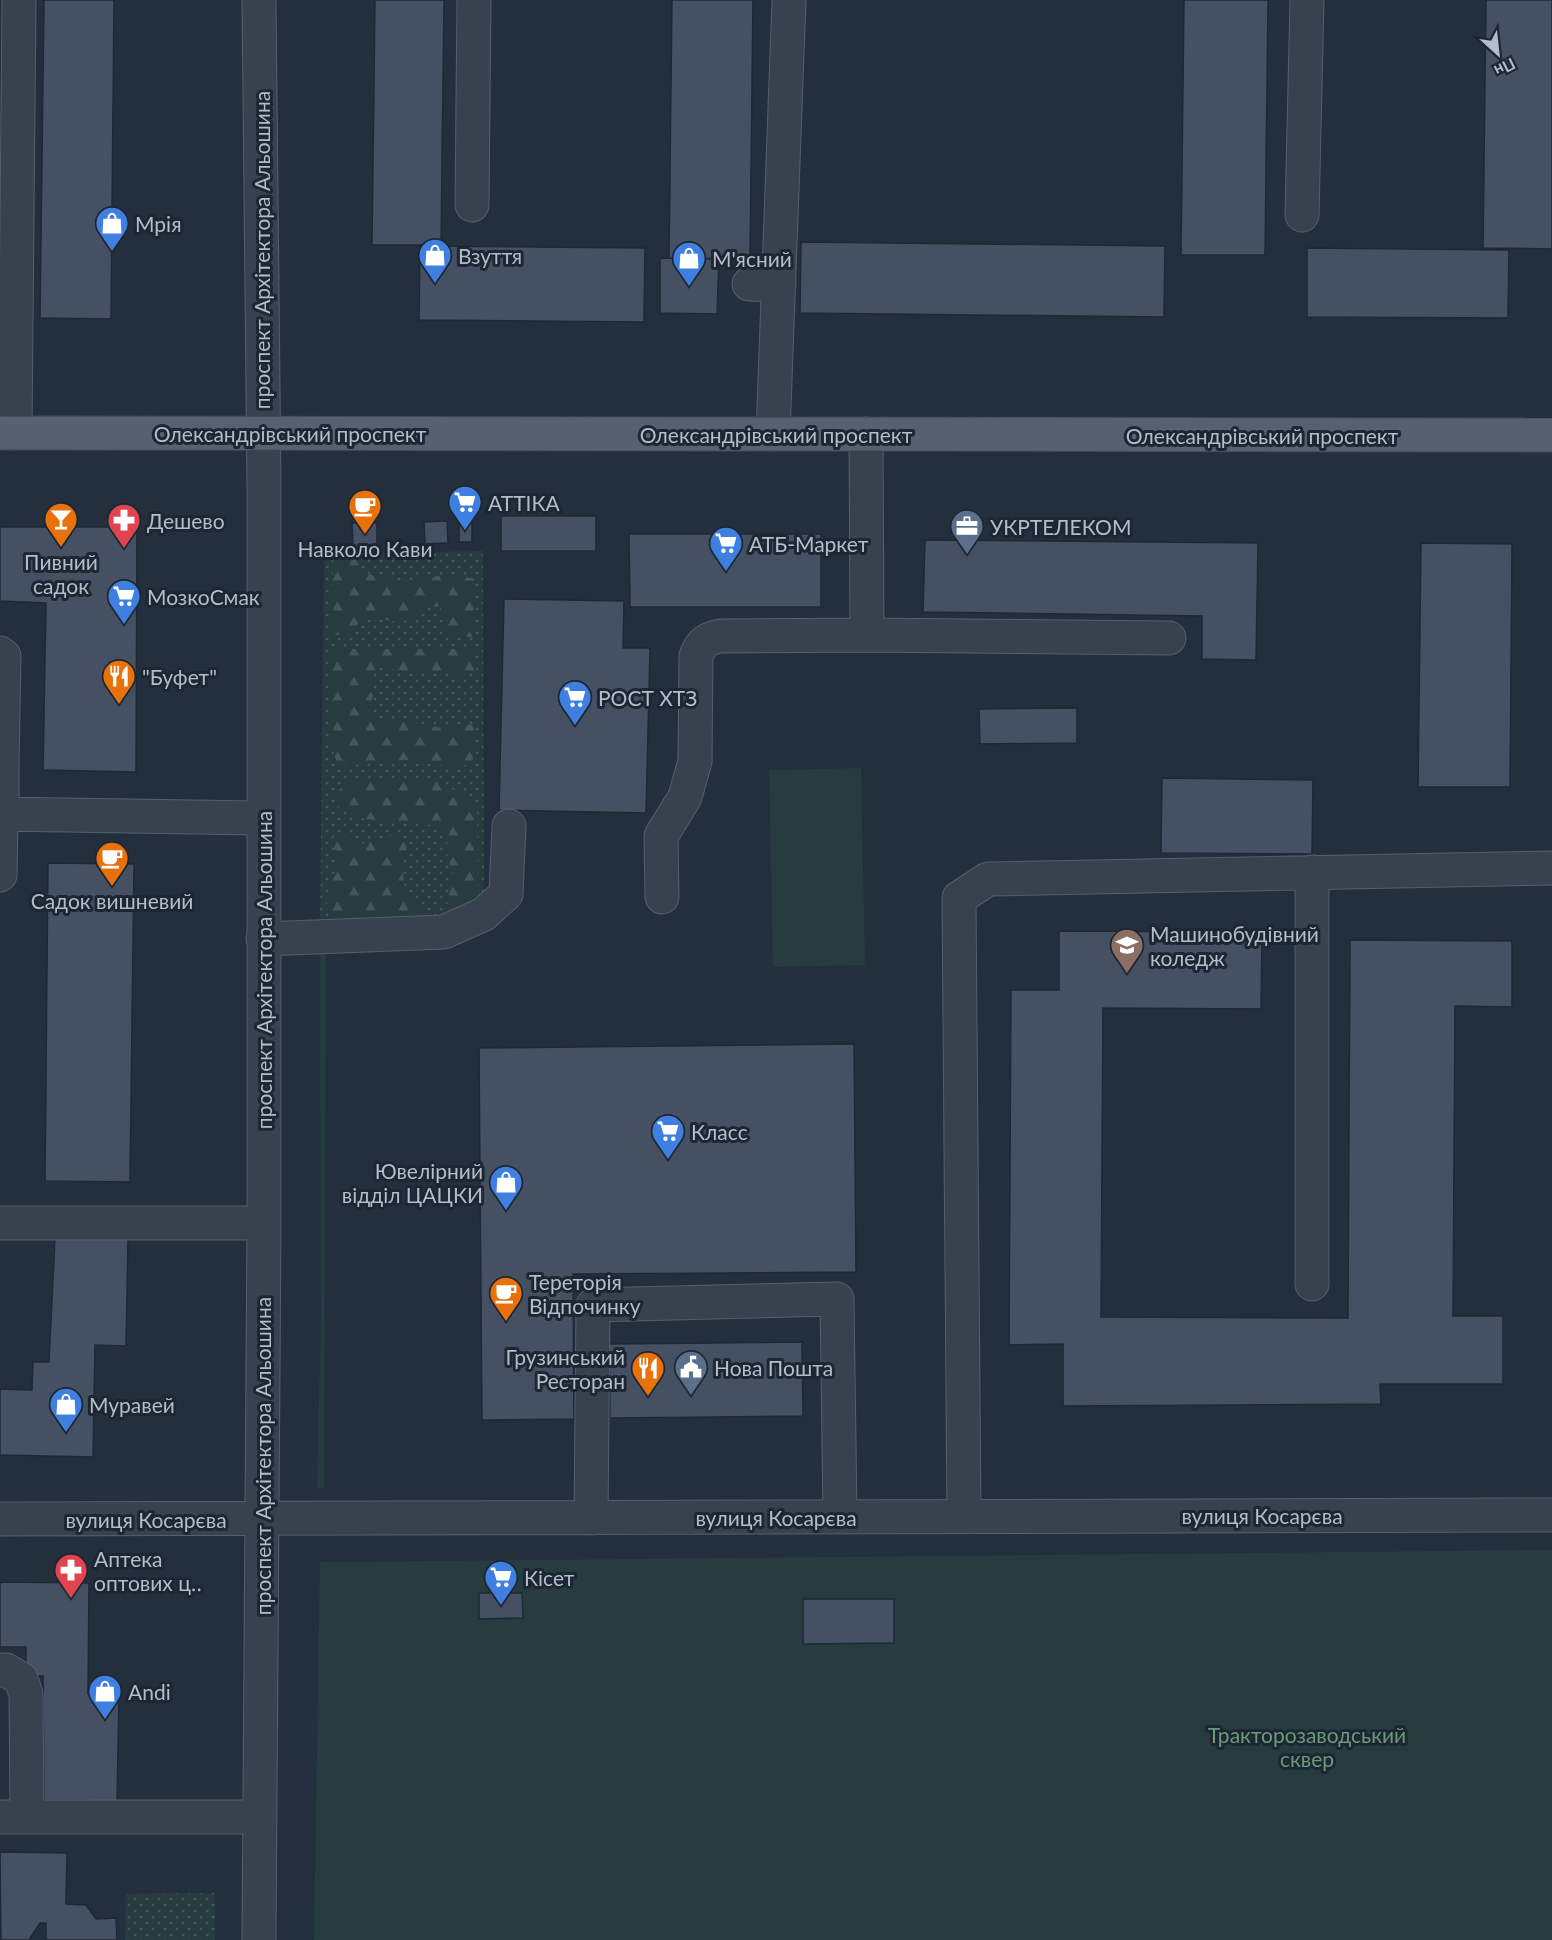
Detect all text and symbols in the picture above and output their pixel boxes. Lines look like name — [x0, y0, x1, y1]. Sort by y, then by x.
north arrow — [1468, 24, 1528, 84]
text: Пн — [1491, 55, 1519, 81]
street label: проспект Архітектора Альошина — [249, 91, 274, 409]
shop icon: Мрiя — [94, 205, 130, 252]
place label: Мрiя — [135, 211, 182, 236]
shop icon: Взуття — [417, 237, 453, 284]
shop icon: М'ясний — [671, 240, 707, 287]
place label: Взуття — [458, 243, 522, 268]
place label: М'ясний — [712, 246, 792, 271]
street label: Олександрівський проспект — [154, 421, 427, 446]
street label: Олександрівський проспект — [640, 422, 913, 447]
street label: Олександрівський проспект — [1126, 423, 1399, 448]
supermarket icon: АТТІКА — [447, 484, 483, 531]
cafe icon: Навколо Кави — [347, 488, 383, 535]
place label: АТТІКА — [488, 490, 560, 515]
bar icon: Пивний садок — [43, 501, 79, 548]
pharmacy icon: Дешево — [106, 502, 142, 549]
place label: Дешево — [147, 508, 225, 533]
office icon: УКРТЕЛЕКОМ — [949, 508, 985, 555]
place label: УКРТЕЛЕКОМ — [990, 514, 1131, 539]
supermarket icon: АТБ-Маркет — [708, 525, 744, 572]
place label: АТБ-Маркет — [749, 531, 869, 556]
place label: Навколо Кави — [297, 536, 433, 561]
place label: Пивний садок — [24, 549, 98, 598]
supermarket icon: МозкоСмак — [106, 578, 142, 625]
place label: МозкоСмак — [147, 584, 260, 609]
restaurant icon: "Буфет" — [101, 658, 137, 705]
place label: "Буфет" — [142, 664, 217, 689]
supermarket icon: РОСТ ХТЗ — [557, 679, 593, 726]
place label: РОСТ ХТЗ — [598, 685, 697, 710]
street label: проспект Архітектора Альошина — [251, 811, 276, 1129]
cafe icon: Садок вишневий — [94, 840, 130, 887]
place label: Садок вишневий — [31, 888, 193, 913]
place label: Машинобудівний коледж — [1150, 921, 1319, 970]
school or university icon: Машинобудівний коледж — [1109, 927, 1145, 974]
supermarket icon: Класс — [650, 1113, 686, 1160]
place label: Класс — [691, 1119, 748, 1144]
place label: Ювелірний відділ ЦАЦКИ — [342, 1158, 483, 1207]
shop icon: Ювелірний відділ ЦАЦКИ — [488, 1164, 524, 1211]
place label: Тереторія Відпочинку — [529, 1269, 641, 1318]
cafe icon: Тереторія Відпочинку — [488, 1275, 524, 1322]
street label: проспект Архітектора Альошина — [250, 1297, 275, 1615]
place label: Грузинський Ресторан — [505, 1344, 625, 1393]
public building icon: Нова Пошта — [673, 1349, 709, 1396]
restaurant icon: Грузинський Ресторан — [630, 1350, 666, 1397]
place label: Нова Пошта — [714, 1355, 833, 1380]
shop icon: Муравей — [48, 1386, 84, 1433]
place label: Муравей — [89, 1392, 175, 1417]
street label: вулиця Косарєва — [1181, 1503, 1343, 1528]
street label: вулиця Косарєва — [695, 1505, 857, 1530]
street label: вулиця Косарєва — [65, 1507, 227, 1532]
place label: Аптека оптових ц‥ — [94, 1546, 202, 1595]
pharmacy icon: Аптека оптових ц‥ — [53, 1552, 89, 1599]
supermarket icon: Кісет — [483, 1559, 519, 1606]
place label: Кісет — [524, 1565, 575, 1590]
shop icon: Andi — [87, 1673, 123, 1720]
place label: Andi — [128, 1679, 171, 1704]
park label: Тракторозаводський сквер — [1208, 1722, 1406, 1771]

